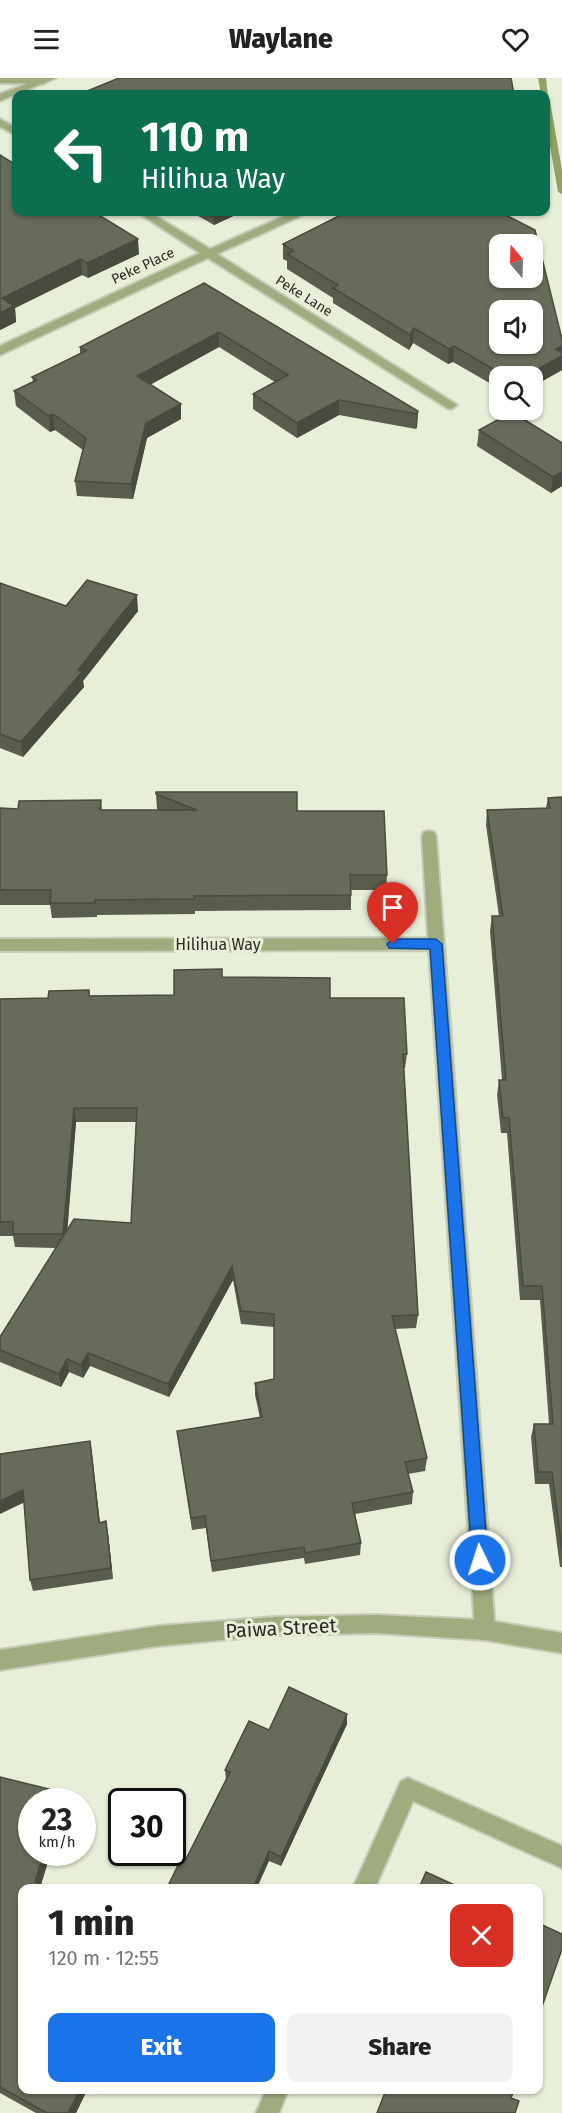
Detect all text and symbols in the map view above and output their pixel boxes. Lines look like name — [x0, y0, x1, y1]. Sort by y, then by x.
icon: menu — [30, 23, 63, 56]
text: Waylane — [229, 23, 333, 55]
icon: heart — [499, 23, 532, 56]
text: 110 m — [141, 112, 249, 162]
icon: left — [42, 114, 120, 192]
text: Hilihua Way — [141, 163, 285, 195]
north arrow — [489, 234, 543, 288]
map controls — [489, 234, 543, 420]
street label: Peke Place — [109, 244, 177, 288]
street label: Peke Lane — [272, 272, 336, 320]
button: sound — [489, 300, 543, 354]
button: search — [489, 366, 543, 420]
pin — [367, 882, 418, 944]
icon: arrive — [376, 891, 409, 924]
street label: Hilihua Way — [175, 935, 261, 954]
position arrow — [448, 1528, 512, 1592]
street label: Paiwa Street — [225, 1613, 338, 1643]
speed limit sign: 30 — [108, 1788, 186, 1866]
text: 23 — [42, 1802, 72, 1838]
text: km/h — [38, 1833, 76, 1851]
text: 1 min — [48, 1901, 134, 1945]
button: close — [450, 1904, 513, 1967]
text: 120 m · 12:55 — [48, 1946, 159, 1970]
button: Exit — [48, 2013, 275, 2082]
button: Share — [287, 2013, 513, 2082]

